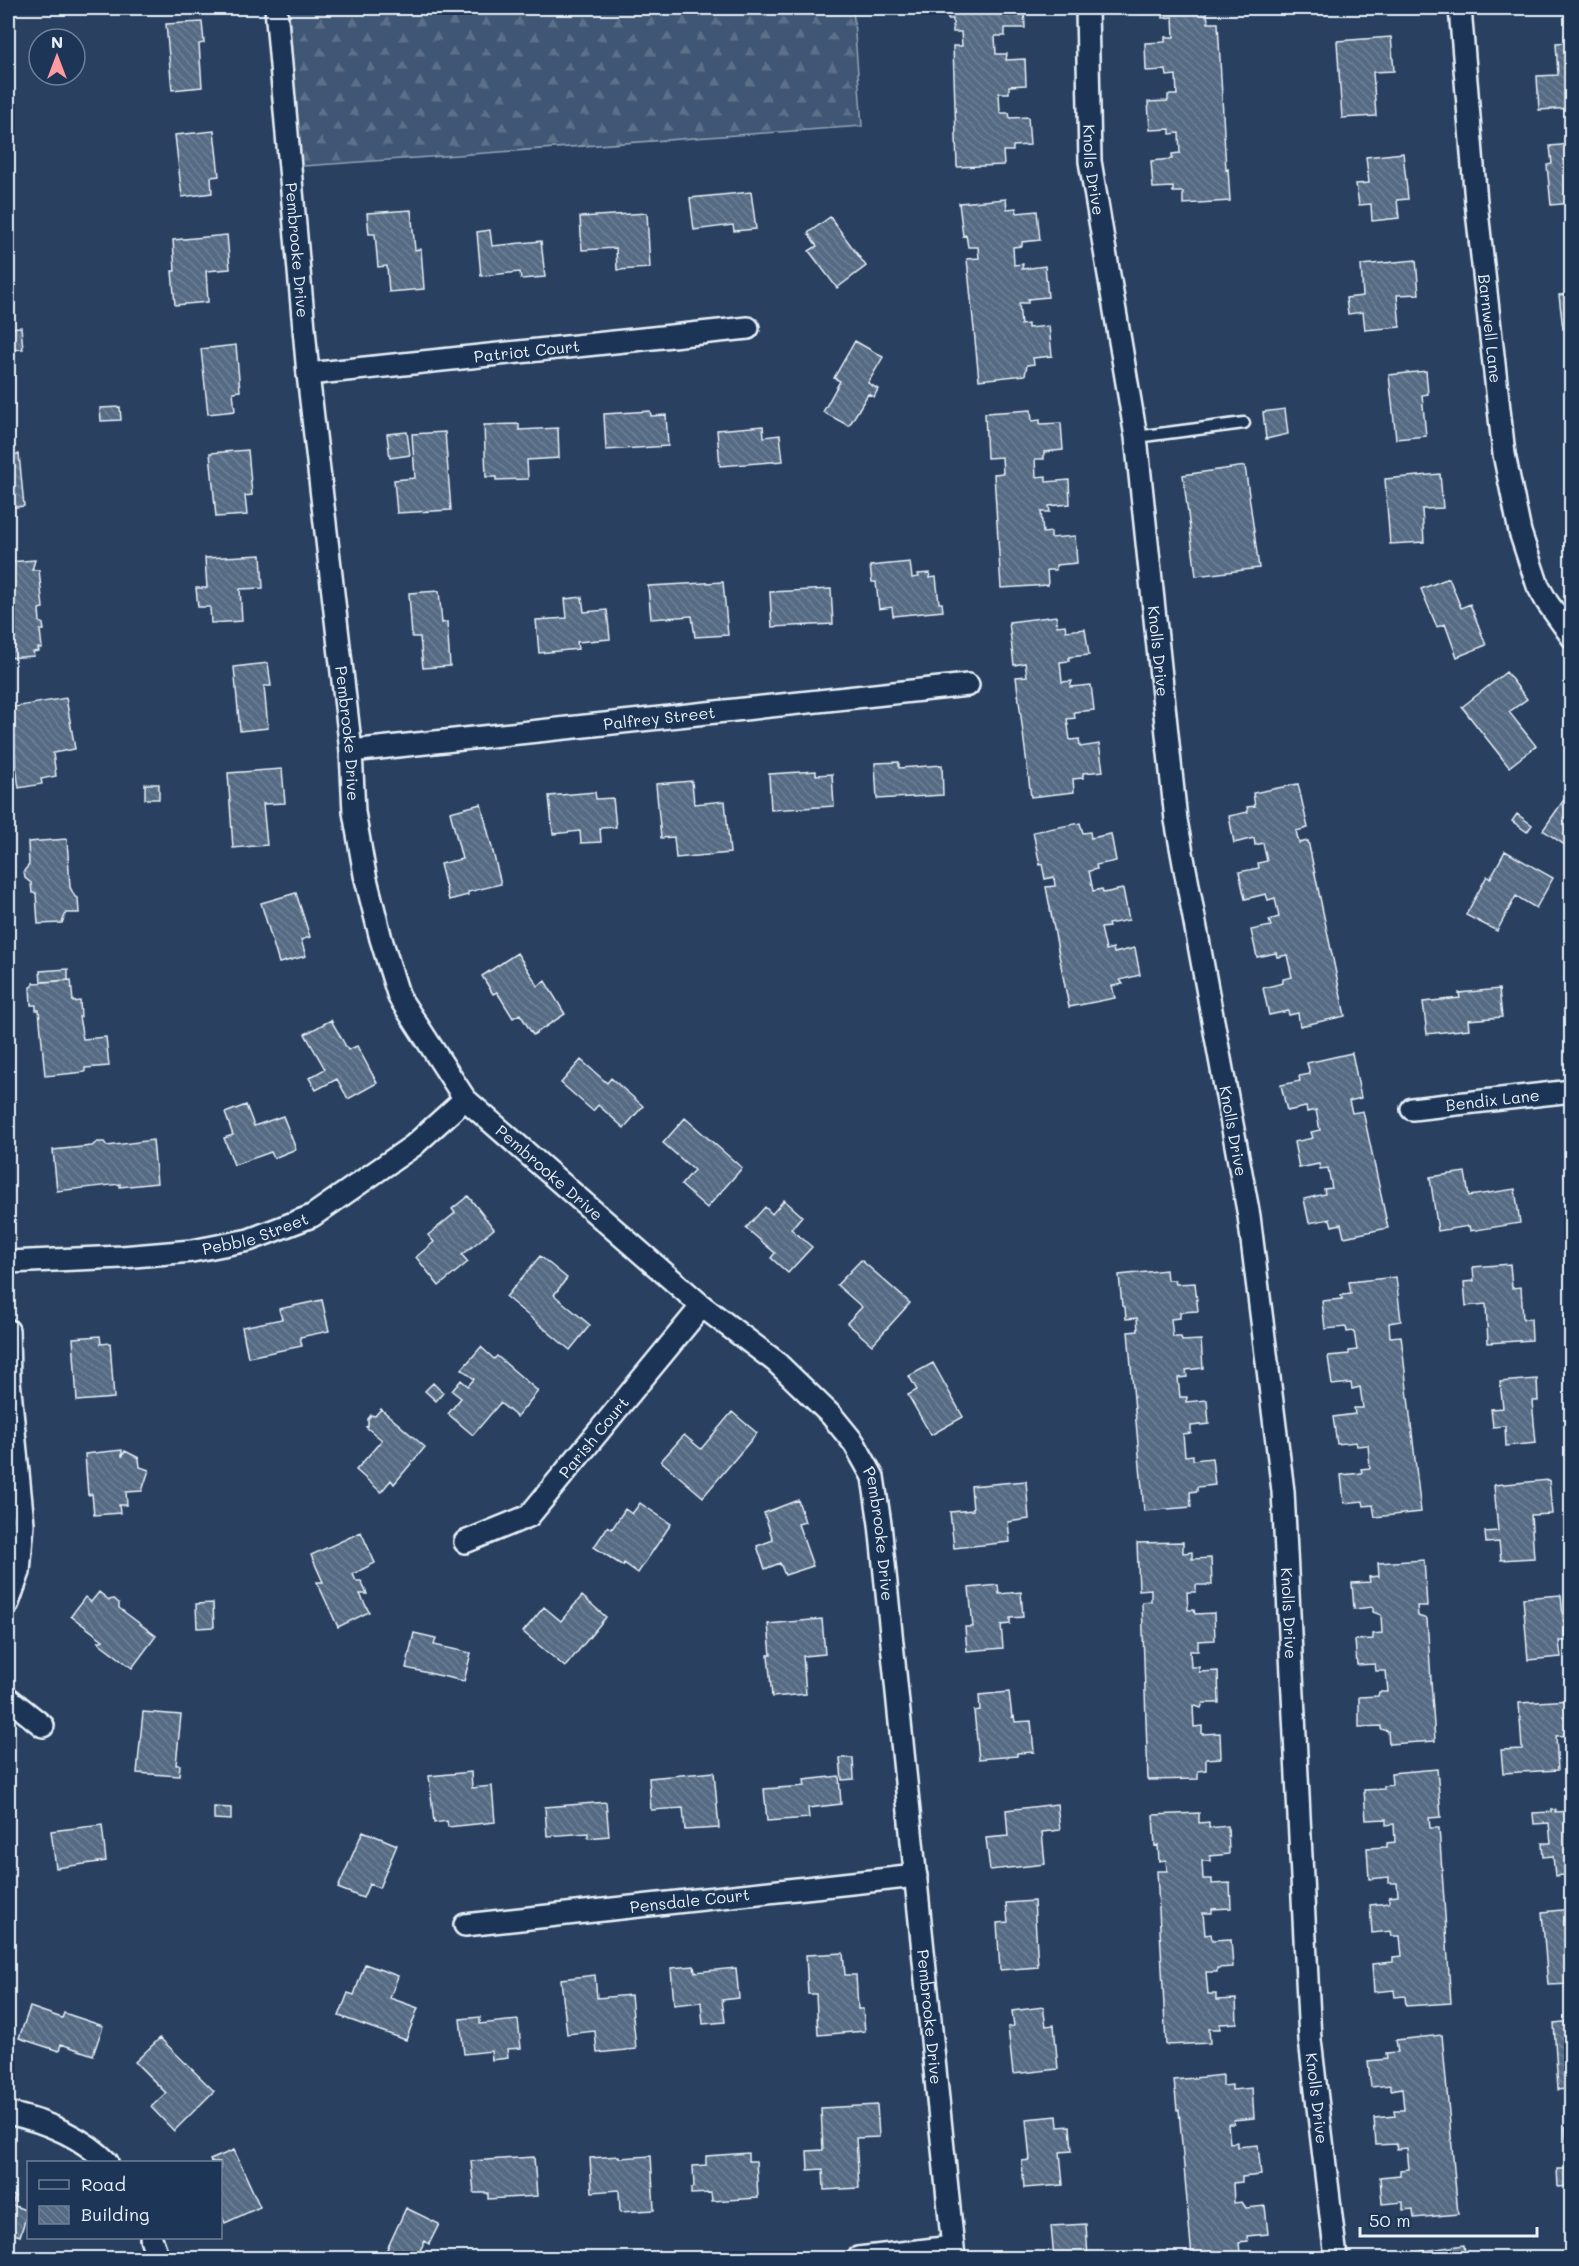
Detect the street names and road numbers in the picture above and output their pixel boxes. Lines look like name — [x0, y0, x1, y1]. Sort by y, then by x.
street label: Knolls Drive — [1079, 124, 1110, 217]
street label: Pembrooke Drive — [281, 182, 314, 318]
street label: Barnwell Lane — [1474, 273, 1507, 384]
street label: Patriot Court — [473, 335, 581, 367]
street label: Knolls Drive — [1144, 604, 1174, 697]
street label: Pembrooke Drive — [331, 665, 364, 801]
street label: Palfrey Street — [602, 701, 716, 734]
street label: Knolls Drive — [1215, 1084, 1252, 1178]
street label: Bendix Lane — [1444, 1084, 1540, 1115]
street label: Pembrooke Drive — [492, 1120, 608, 1225]
street label: Pebble Street — [200, 1207, 311, 1259]
street label: Parish Court — [554, 1392, 633, 1482]
street label: Pembrooke Drive — [859, 1462, 899, 1602]
street label: Knolls Drive — [1277, 1567, 1302, 1659]
street label: Pensdale Court — [629, 1883, 751, 1917]
street label: Pembrooke Drive — [913, 1948, 947, 2085]
street label: Knolls Drive — [1302, 2052, 1333, 2145]

